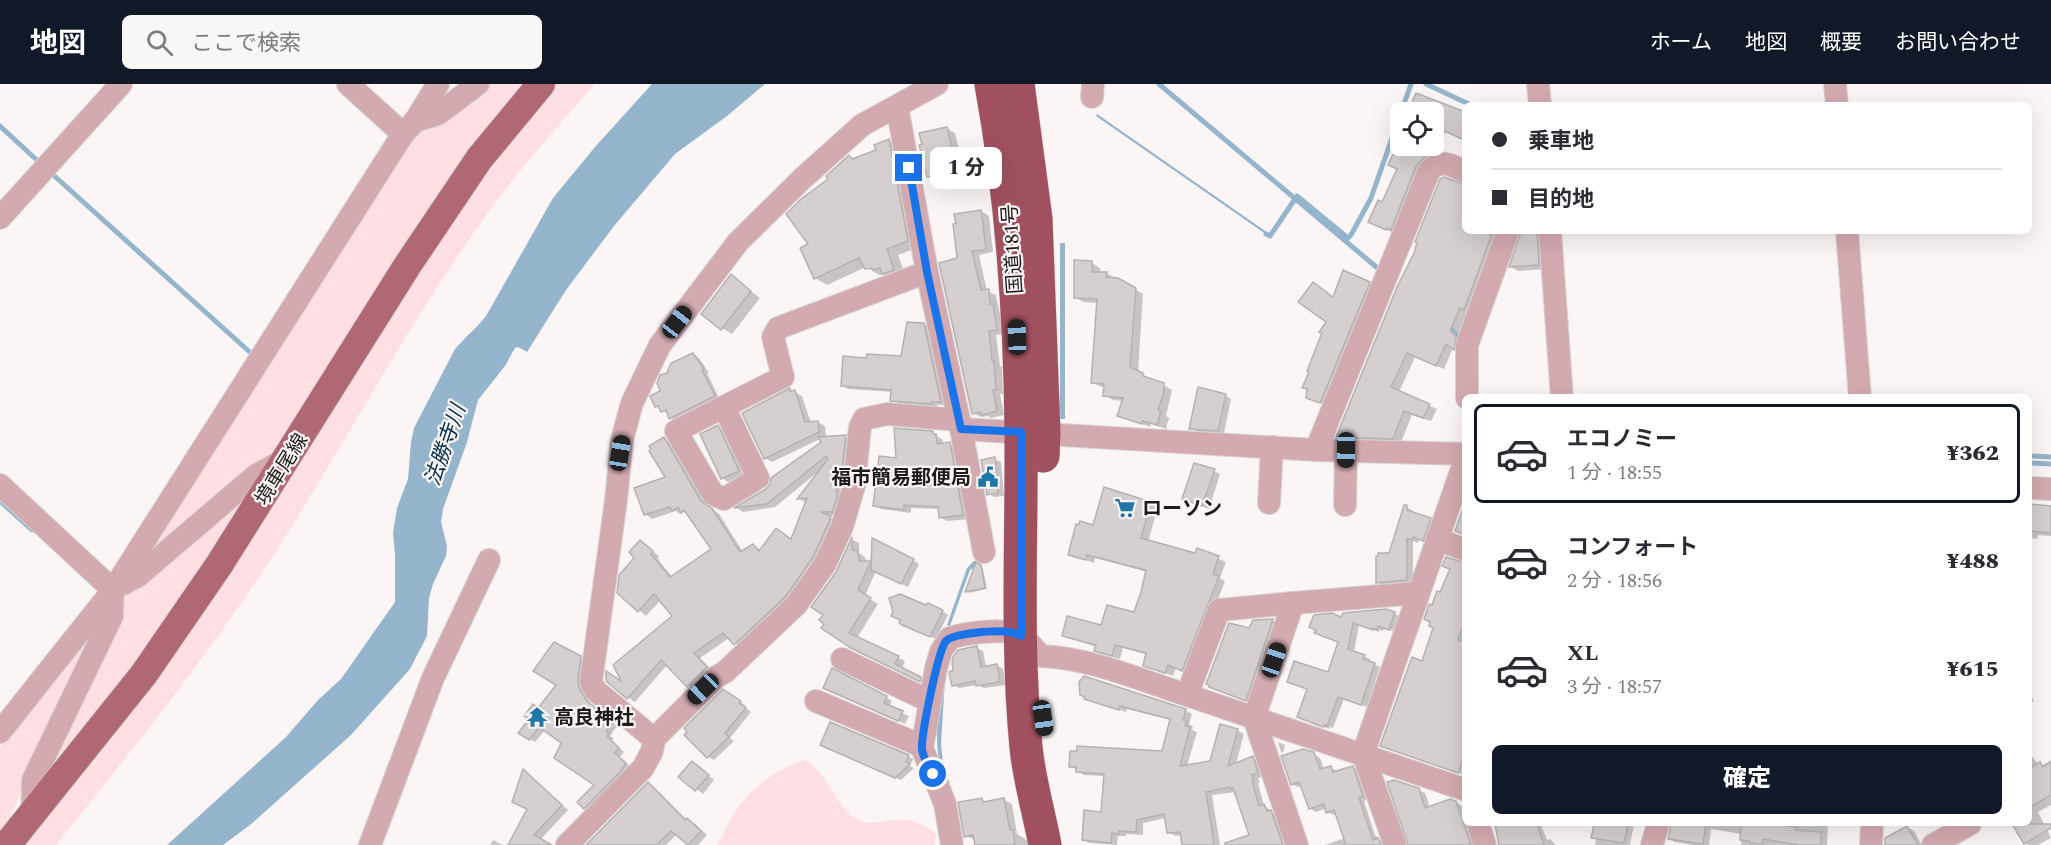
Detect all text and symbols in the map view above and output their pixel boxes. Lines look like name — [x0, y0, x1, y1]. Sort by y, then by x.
search box — [122, 15, 542, 69]
text: 地図 — [30, 22, 86, 65]
icon: search — [143, 26, 176, 59]
text: ここで検索 — [191, 27, 301, 60]
text: ホーム — [1650, 27, 1712, 59]
text: 地図 — [1745, 27, 1787, 59]
text: 概要 — [1820, 27, 1862, 59]
text: お問い合わせ — [1895, 27, 2021, 59]
map controls — [1390, 102, 1444, 156]
button: locate — [1390, 102, 1444, 156]
text: 乗車地 — [1528, 125, 1594, 158]
callout: 1 分 — [930, 147, 1002, 189]
text: 1 分 — [948, 153, 985, 183]
route end — [895, 154, 922, 181]
text: 目的地 — [1528, 183, 1594, 216]
street label: 国道181号 — [995, 203, 1031, 295]
car — [659, 302, 695, 342]
car — [1007, 319, 1027, 355]
water label: 法勝寺川 — [417, 399, 475, 490]
text: エコノミー — [1567, 423, 1677, 456]
icon: car — [1495, 427, 1549, 481]
street label: 境車尾線 — [248, 428, 316, 511]
car — [1337, 432, 1355, 468]
car — [608, 434, 632, 472]
text: ¥362 — [1946, 437, 1999, 470]
text: 1 分 · 18:55 — [1567, 458, 1662, 488]
place label: 福市簡易郵便局 — [831, 463, 971, 493]
public building icon: 福市簡易郵便局 — [976, 465, 1000, 489]
place label: ローソン — [1142, 494, 1222, 524]
supermarket icon: ローソン — [1113, 496, 1137, 520]
text: コンフォート — [1567, 531, 1698, 564]
icon: car — [1495, 535, 1549, 589]
text: ¥488 — [1946, 545, 1999, 578]
text: 2 分 · 18:56 — [1567, 566, 1662, 596]
text: XL — [1567, 637, 1598, 670]
car — [1260, 640, 1288, 680]
icon: car — [1495, 643, 1549, 697]
text: ¥615 — [1946, 653, 1999, 686]
car — [684, 670, 722, 708]
text: 3 分 · 18:57 — [1567, 672, 1662, 702]
car — [1032, 699, 1054, 737]
place label: 高良神社 — [554, 703, 634, 733]
temple icon: 高良神社 — [525, 705, 549, 729]
button: 確定 — [1492, 745, 2002, 814]
route start — [919, 760, 946, 787]

